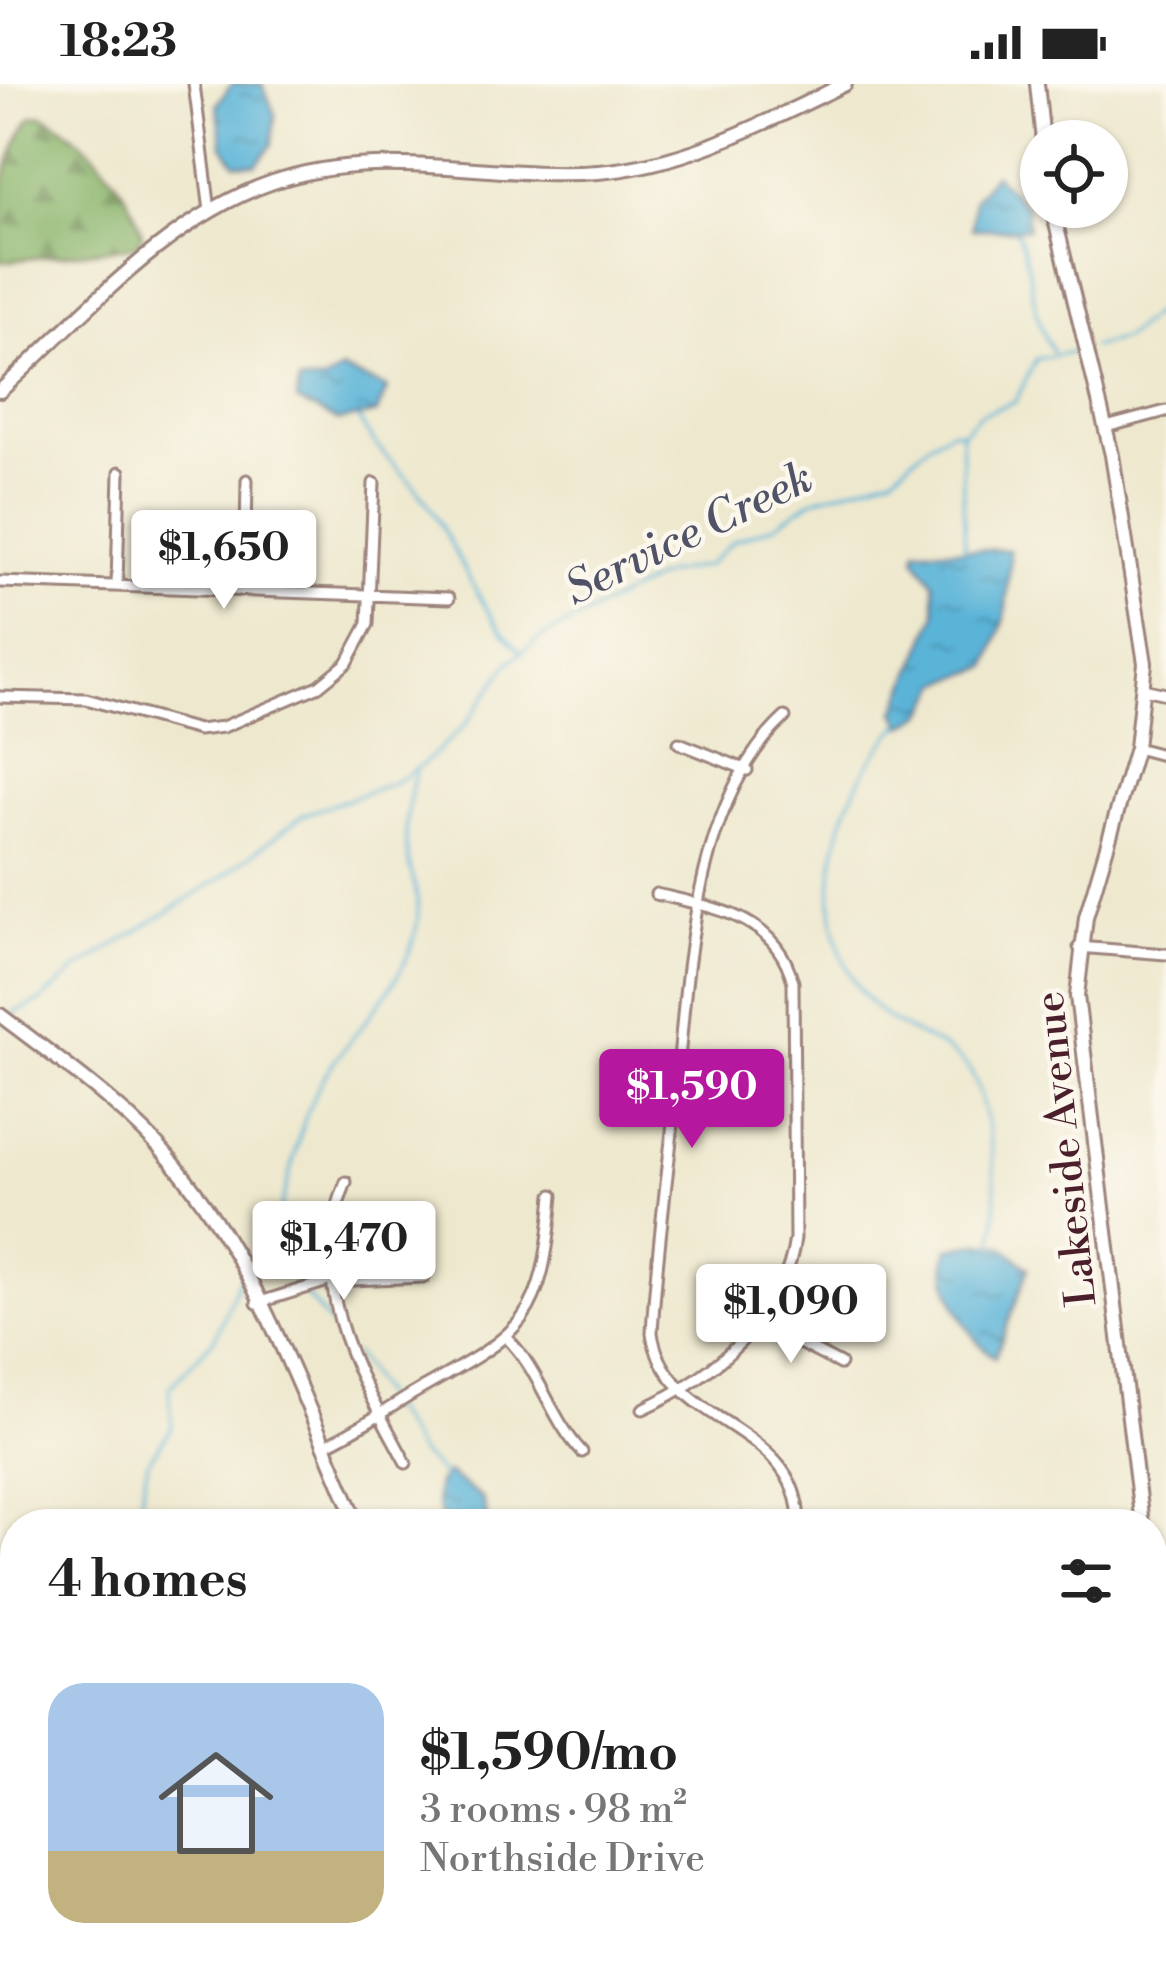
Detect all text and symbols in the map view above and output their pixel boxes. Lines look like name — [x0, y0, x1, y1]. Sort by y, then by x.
text: 18:23 — [60, 14, 177, 71]
map controls — [1020, 120, 1128, 228]
button: locate — [1020, 120, 1128, 228]
water label: Service Creek — [556, 450, 822, 619]
pin: $1,650 — [126, 510, 322, 612]
text: $1,650 — [158, 524, 290, 573]
street label: Lakeside Avenue — [1024, 989, 1109, 1309]
pin: $1,590 — [594, 1049, 790, 1151]
text: $1,590 — [626, 1063, 758, 1112]
pin: $1,470 — [246, 1201, 442, 1303]
text: $1,470 — [280, 1215, 408, 1264]
pin: $1,090 — [693, 1264, 889, 1366]
text: $1,090 — [723, 1278, 859, 1327]
icon: filters — [1053, 1548, 1119, 1614]
text: 4 homes — [48, 1549, 248, 1613]
text: $1,590/mo — [420, 1722, 678, 1786]
icon: home — [144, 1731, 288, 1875]
text: 3 rooms · 98 m² — [420, 1786, 687, 1835]
text: Northside Drive — [420, 1835, 705, 1884]

